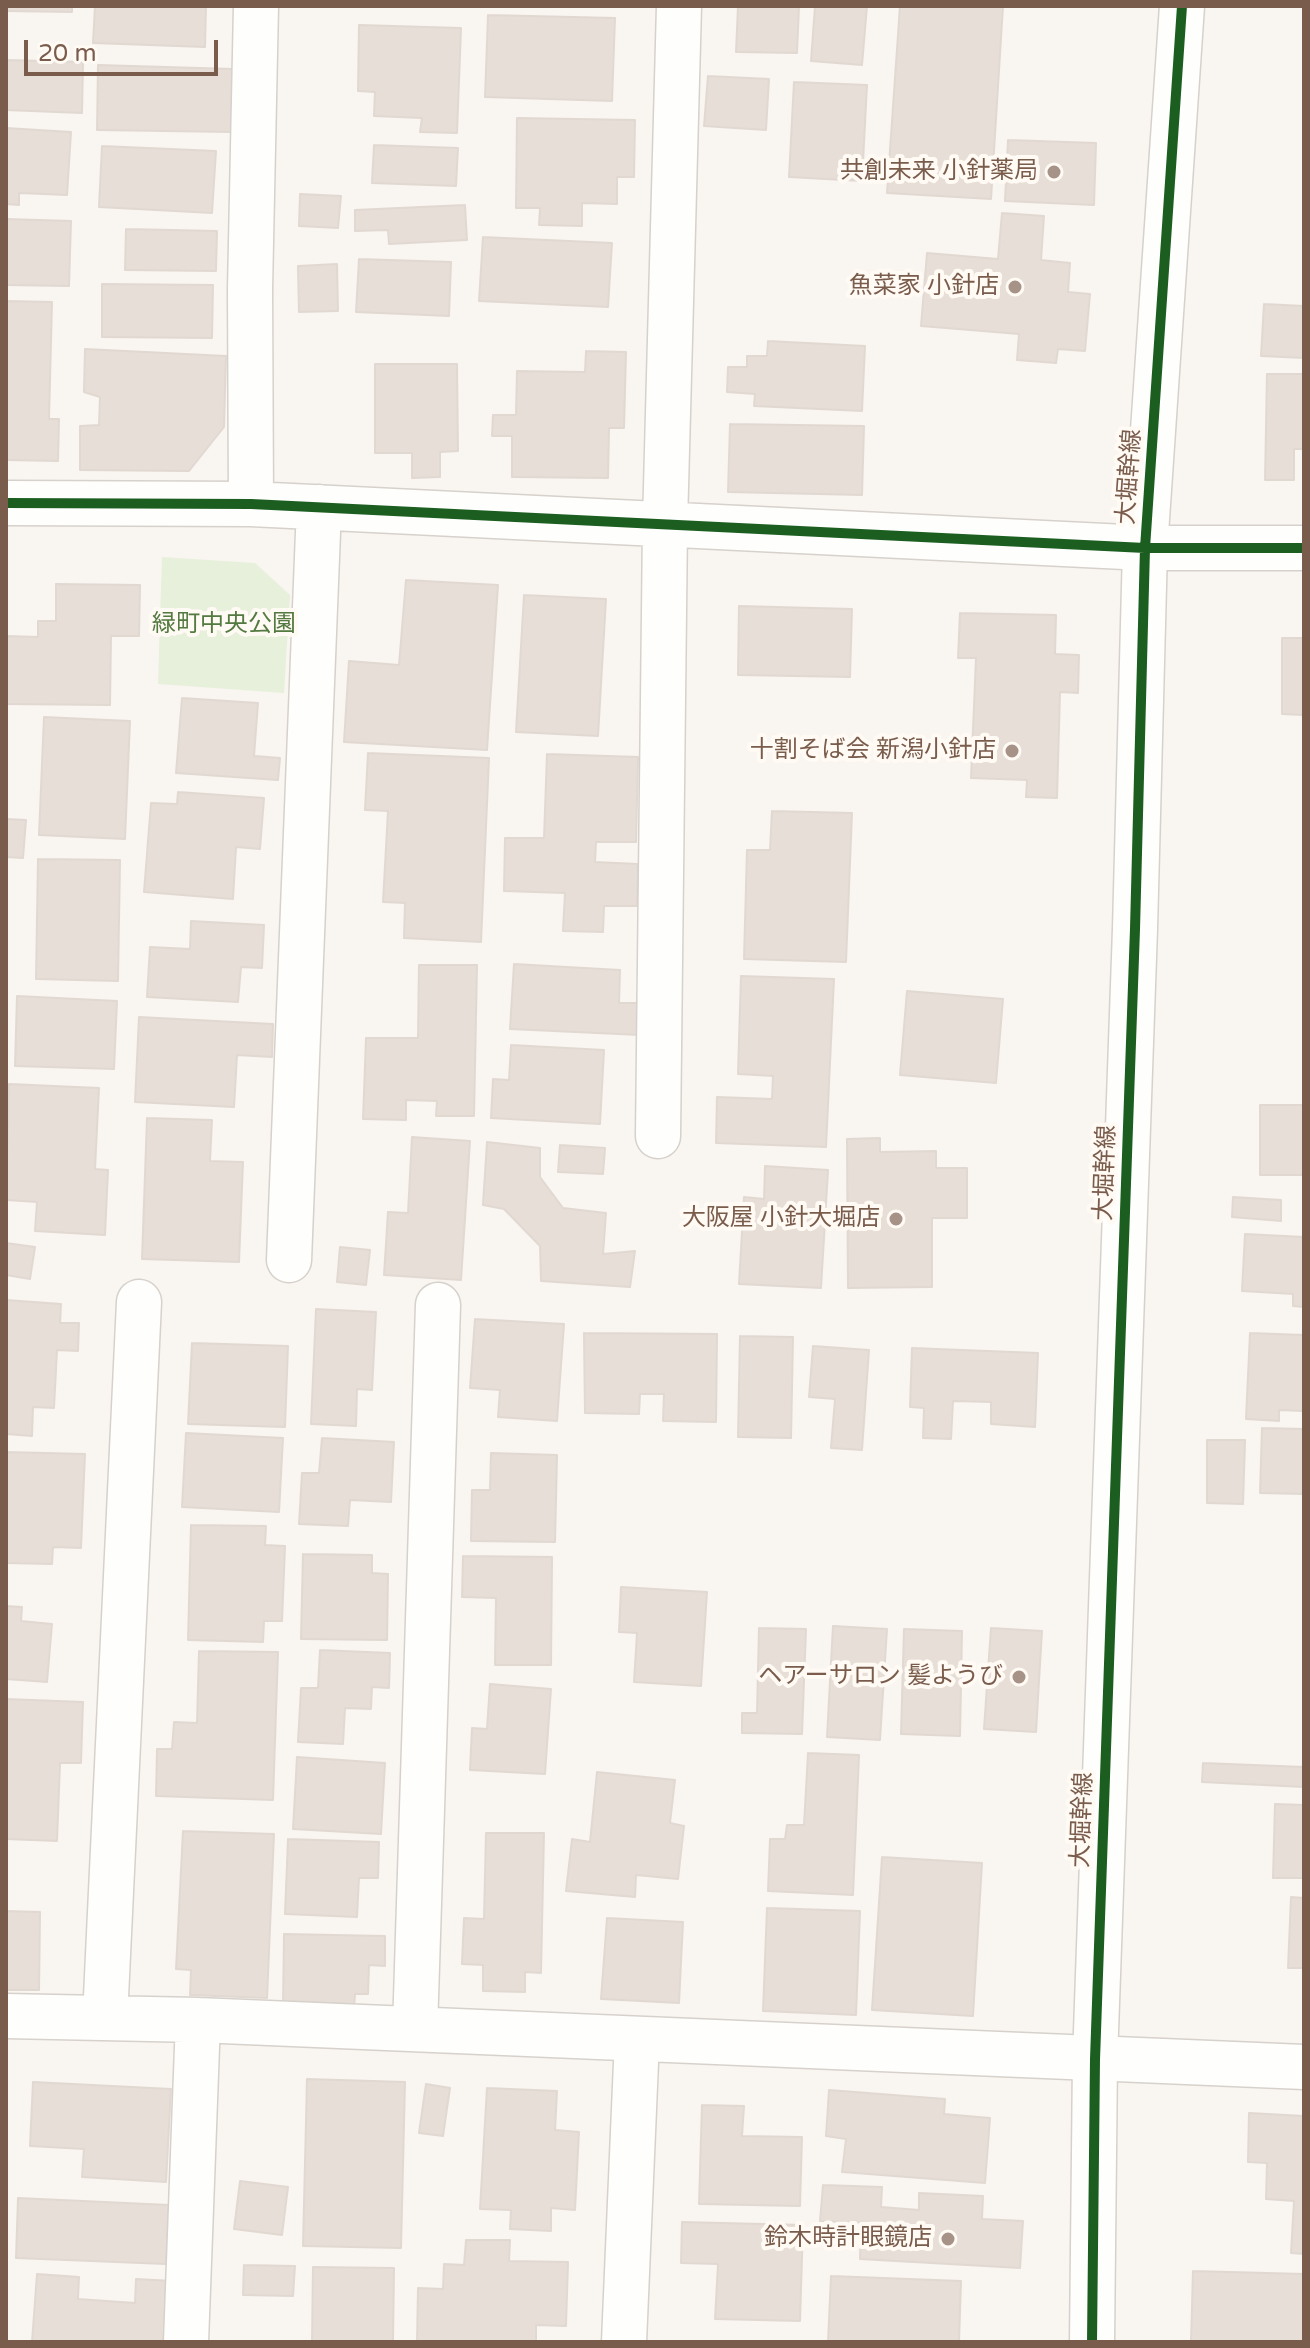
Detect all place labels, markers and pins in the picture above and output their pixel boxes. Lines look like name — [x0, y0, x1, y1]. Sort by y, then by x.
place label: 共創未来 小針薬局 — [840, 158, 1038, 186]
marker: 共創未来 小針薬局 — [1045, 163, 1063, 181]
place label: 魚菜家 小針店 — [849, 273, 999, 301]
marker: 魚菜家 小針店 — [1006, 278, 1024, 296]
place label: 十割そば会 新潟小針店 — [750, 737, 996, 765]
marker: 十割そば会 新潟小針店 — [1003, 742, 1021, 760]
place label: 大阪屋 小針大堀店 — [682, 1205, 880, 1233]
marker: 大阪屋 小針大堀店 — [887, 1210, 905, 1228]
place label: ヘアーサロン 髪ようび — [758, 1663, 1003, 1691]
marker: ヘアーサロン 髪ようび — [1010, 1668, 1028, 1686]
place label: 鈴木時計眼鏡店 — [764, 2225, 932, 2253]
marker: 鈴木時計眼鏡店 — [939, 2230, 957, 2248]

